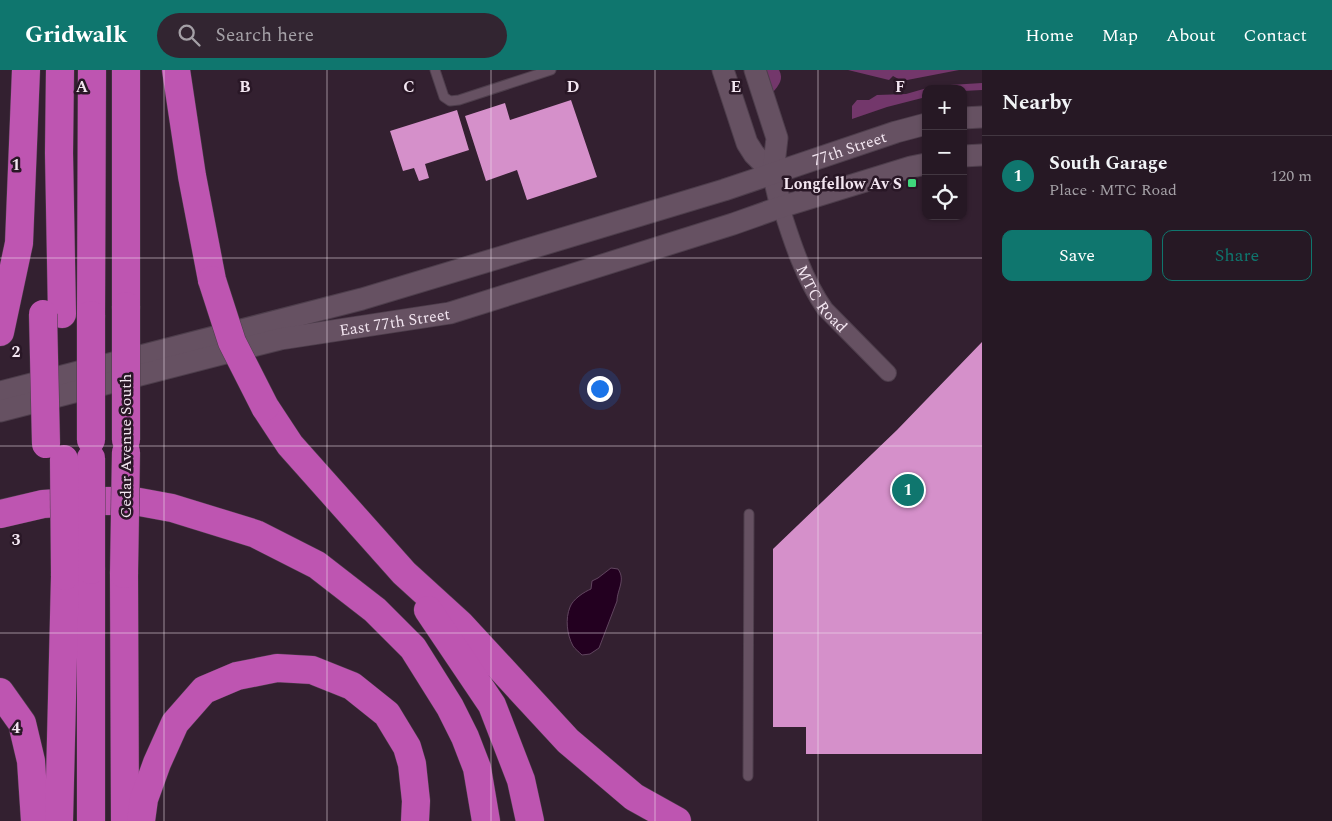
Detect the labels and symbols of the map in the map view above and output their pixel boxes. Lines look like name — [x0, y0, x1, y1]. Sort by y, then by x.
text: A — [76, 75, 89, 99]
text: B — [239, 75, 251, 99]
text: C — [403, 75, 415, 99]
text: D — [567, 75, 580, 99]
text: E — [731, 75, 741, 99]
text: F — [895, 75, 905, 99]
street label: 77th Street — [809, 125, 890, 172]
text: 1 — [12, 153, 20, 177]
place label: Longfellow Av S — [783, 172, 902, 196]
marker: Longfellow Av S — [906, 177, 918, 189]
street label: MTC Road — [790, 261, 853, 338]
street label: East 77th Street — [338, 302, 452, 343]
text: 2 — [12, 340, 21, 364]
street label: Cedar Avenue South — [114, 374, 138, 518]
your location — [587, 376, 613, 402]
pin: 1 — [892, 471, 924, 509]
text: 3 — [12, 528, 21, 552]
text: 4 — [12, 716, 21, 740]

